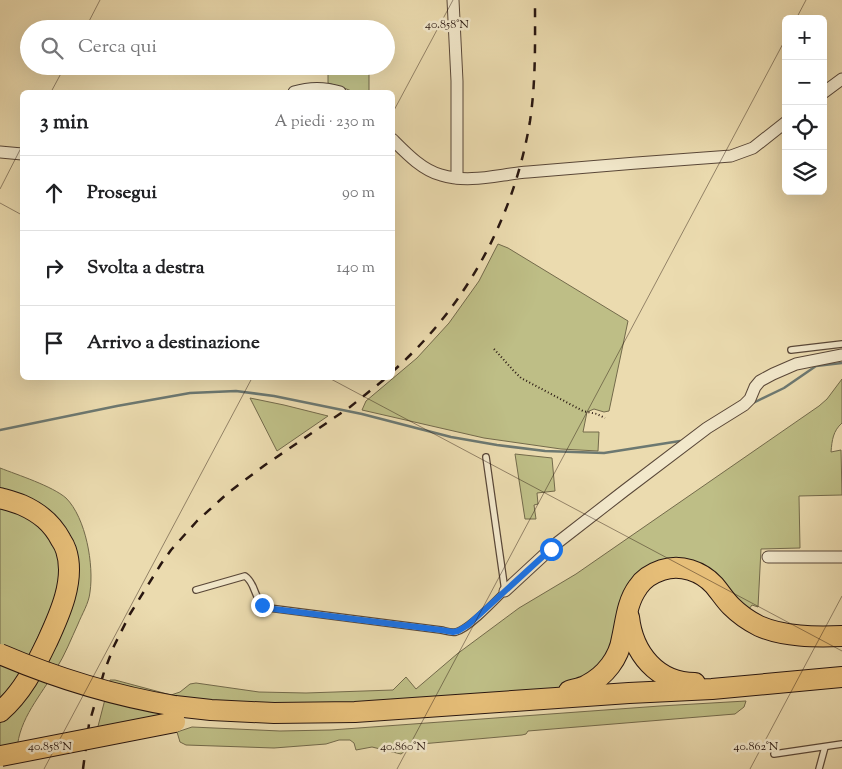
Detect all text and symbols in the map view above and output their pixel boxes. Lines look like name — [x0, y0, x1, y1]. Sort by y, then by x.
map controls — [782, 15, 827, 195]
button: + — [782, 15, 827, 60]
text: 40.858°N — [425, 16, 469, 34]
search box — [20, 20, 395, 75]
icon: search — [38, 34, 66, 62]
text: Cerca qui — [78, 34, 157, 61]
button: − — [782, 60, 827, 105]
button: locate — [782, 105, 827, 150]
text: 3 min — [40, 108, 89, 138]
text: A piedi · 230 m — [274, 111, 375, 134]
button: layers — [782, 150, 827, 195]
icon: ahead — [40, 179, 68, 207]
text: Prosegui — [87, 180, 157, 207]
text: 90 m — [342, 182, 375, 205]
icon: right — [40, 254, 68, 282]
text: Svolta a destra — [87, 255, 204, 282]
text: 140 m — [337, 257, 375, 280]
icon: arrive — [40, 329, 68, 357]
text: Arrivo a destinazione — [87, 330, 260, 357]
route start — [540, 538, 563, 561]
route end — [251, 594, 274, 617]
text: 40.858°N — [28, 738, 72, 756]
text: 40.860°N — [380, 738, 426, 756]
text: 40.862°N — [734, 738, 779, 756]

